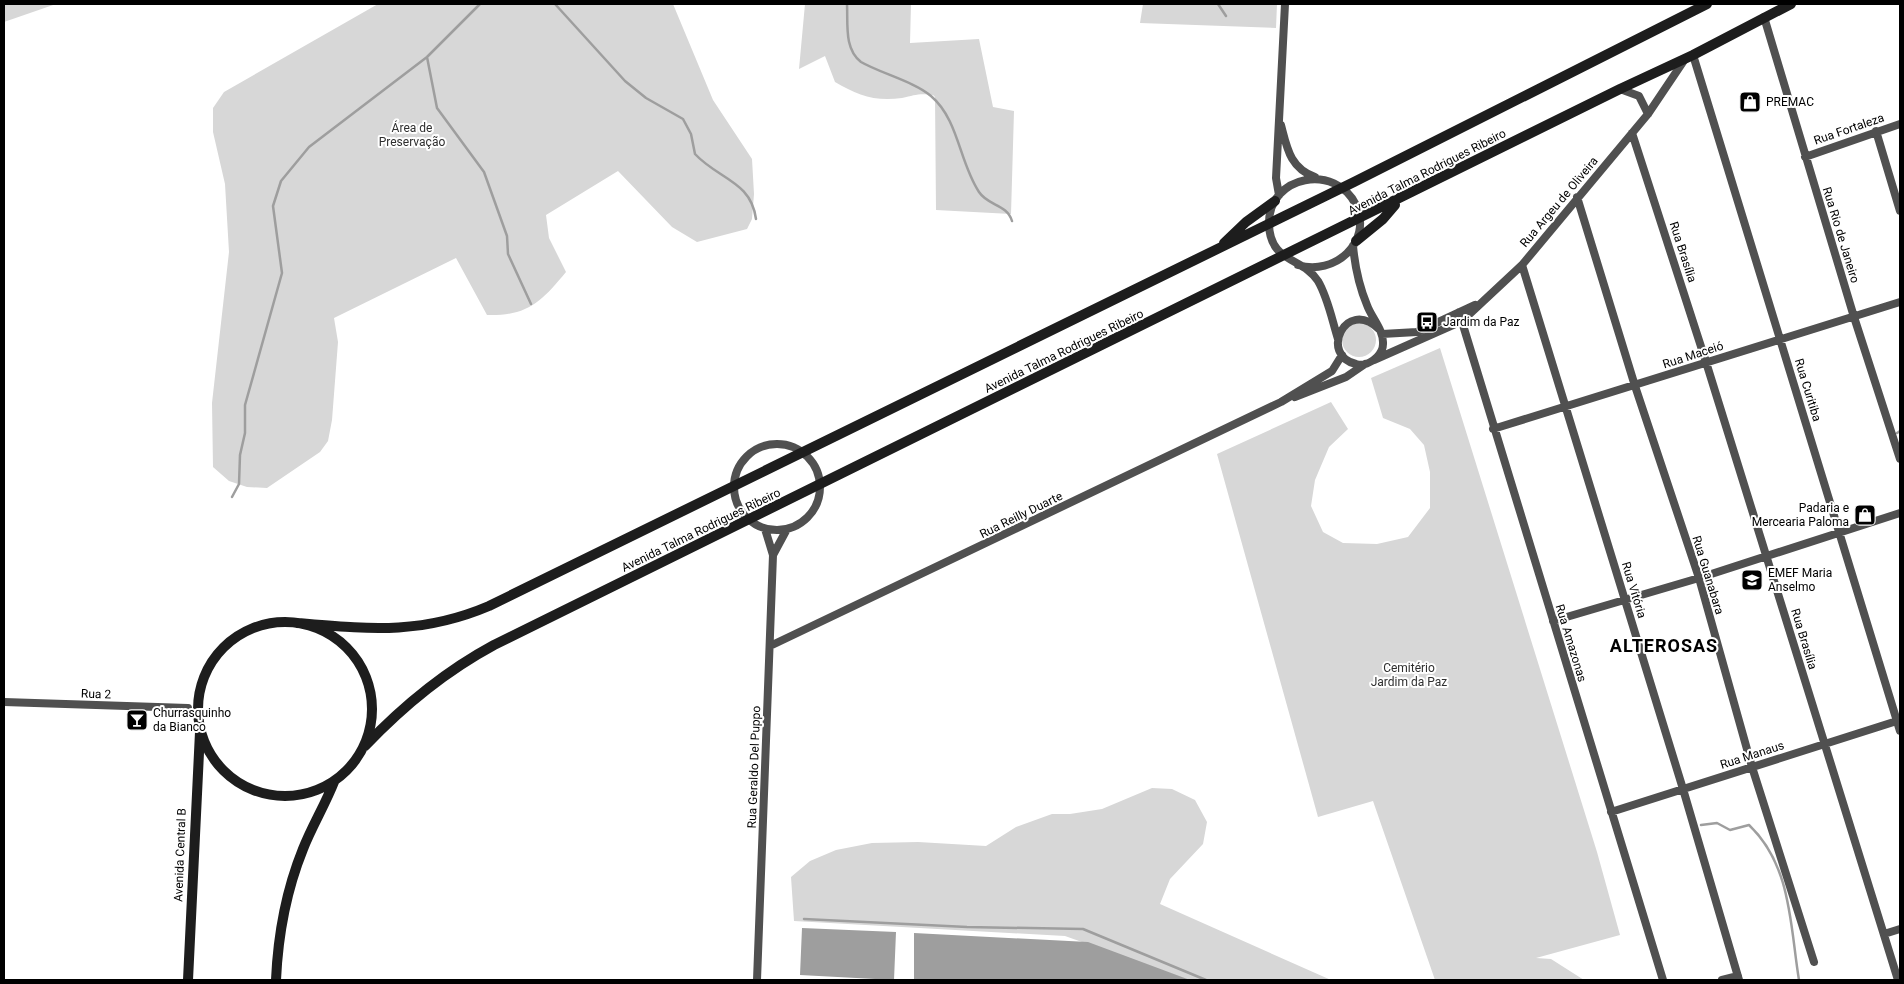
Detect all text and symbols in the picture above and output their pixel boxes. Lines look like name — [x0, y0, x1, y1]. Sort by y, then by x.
shop icon: PREMAC — [1738, 90, 1762, 114]
place label: PREMAC — [1766, 95, 1814, 109]
street label: Rua Fortaleza — [1812, 110, 1886, 148]
park label: Área de Preservação — [379, 120, 445, 149]
street label: Avenida Talma Rodrigues Ribeiro — [1346, 126, 1508, 218]
street label: Rua Argeu de Oliveira — [1517, 154, 1601, 250]
street label: Rua Rio de Janeiro — [1820, 185, 1862, 285]
street label: Rua Brasília — [1667, 220, 1699, 284]
street label: Avenida Talma Rodrigues Ribeiro — [982, 306, 1146, 396]
bus stop icon: Jardim da Paz — [1415, 310, 1439, 334]
place label: Jardim da Paz — [1443, 315, 1520, 329]
street label: Rua Maceió — [1661, 339, 1725, 371]
street label: Rua Curitiba — [1792, 357, 1824, 423]
street label: Avenida Talma Rodrigues Ribeiro — [619, 485, 783, 575]
street label: Rua Reilly Duarte — [977, 489, 1065, 541]
place label: Padaria e Mercearia Paloma — [1752, 501, 1849, 529]
shop icon: Padaria e Mercearia Paloma — [1853, 503, 1877, 527]
street label: Rua Guanabara — [1689, 534, 1727, 616]
street label: Rua Vitória — [1619, 560, 1649, 620]
place label: EMEF Maria Anselmo — [1768, 566, 1832, 594]
school or university icon: EMEF Maria Anselmo — [1740, 568, 1764, 592]
street label: Rua Amazonas — [1553, 602, 1589, 684]
street label: Rua Brasília — [1788, 607, 1820, 671]
district label: ALTEROSAS — [1610, 635, 1718, 656]
park label: Cemitério Jardim da Paz — [1371, 661, 1447, 689]
street label: Rua 2 — [81, 686, 112, 702]
street label: Rua Geraldo Del Puppo — [745, 705, 763, 828]
place label: Churrasquinho da Bianco — [153, 706, 231, 734]
bar icon: Churrasquinho da Bianco — [125, 708, 149, 732]
street label: Rua Manaus — [1718, 738, 1786, 772]
street label: Avenida Central B — [171, 808, 189, 902]

